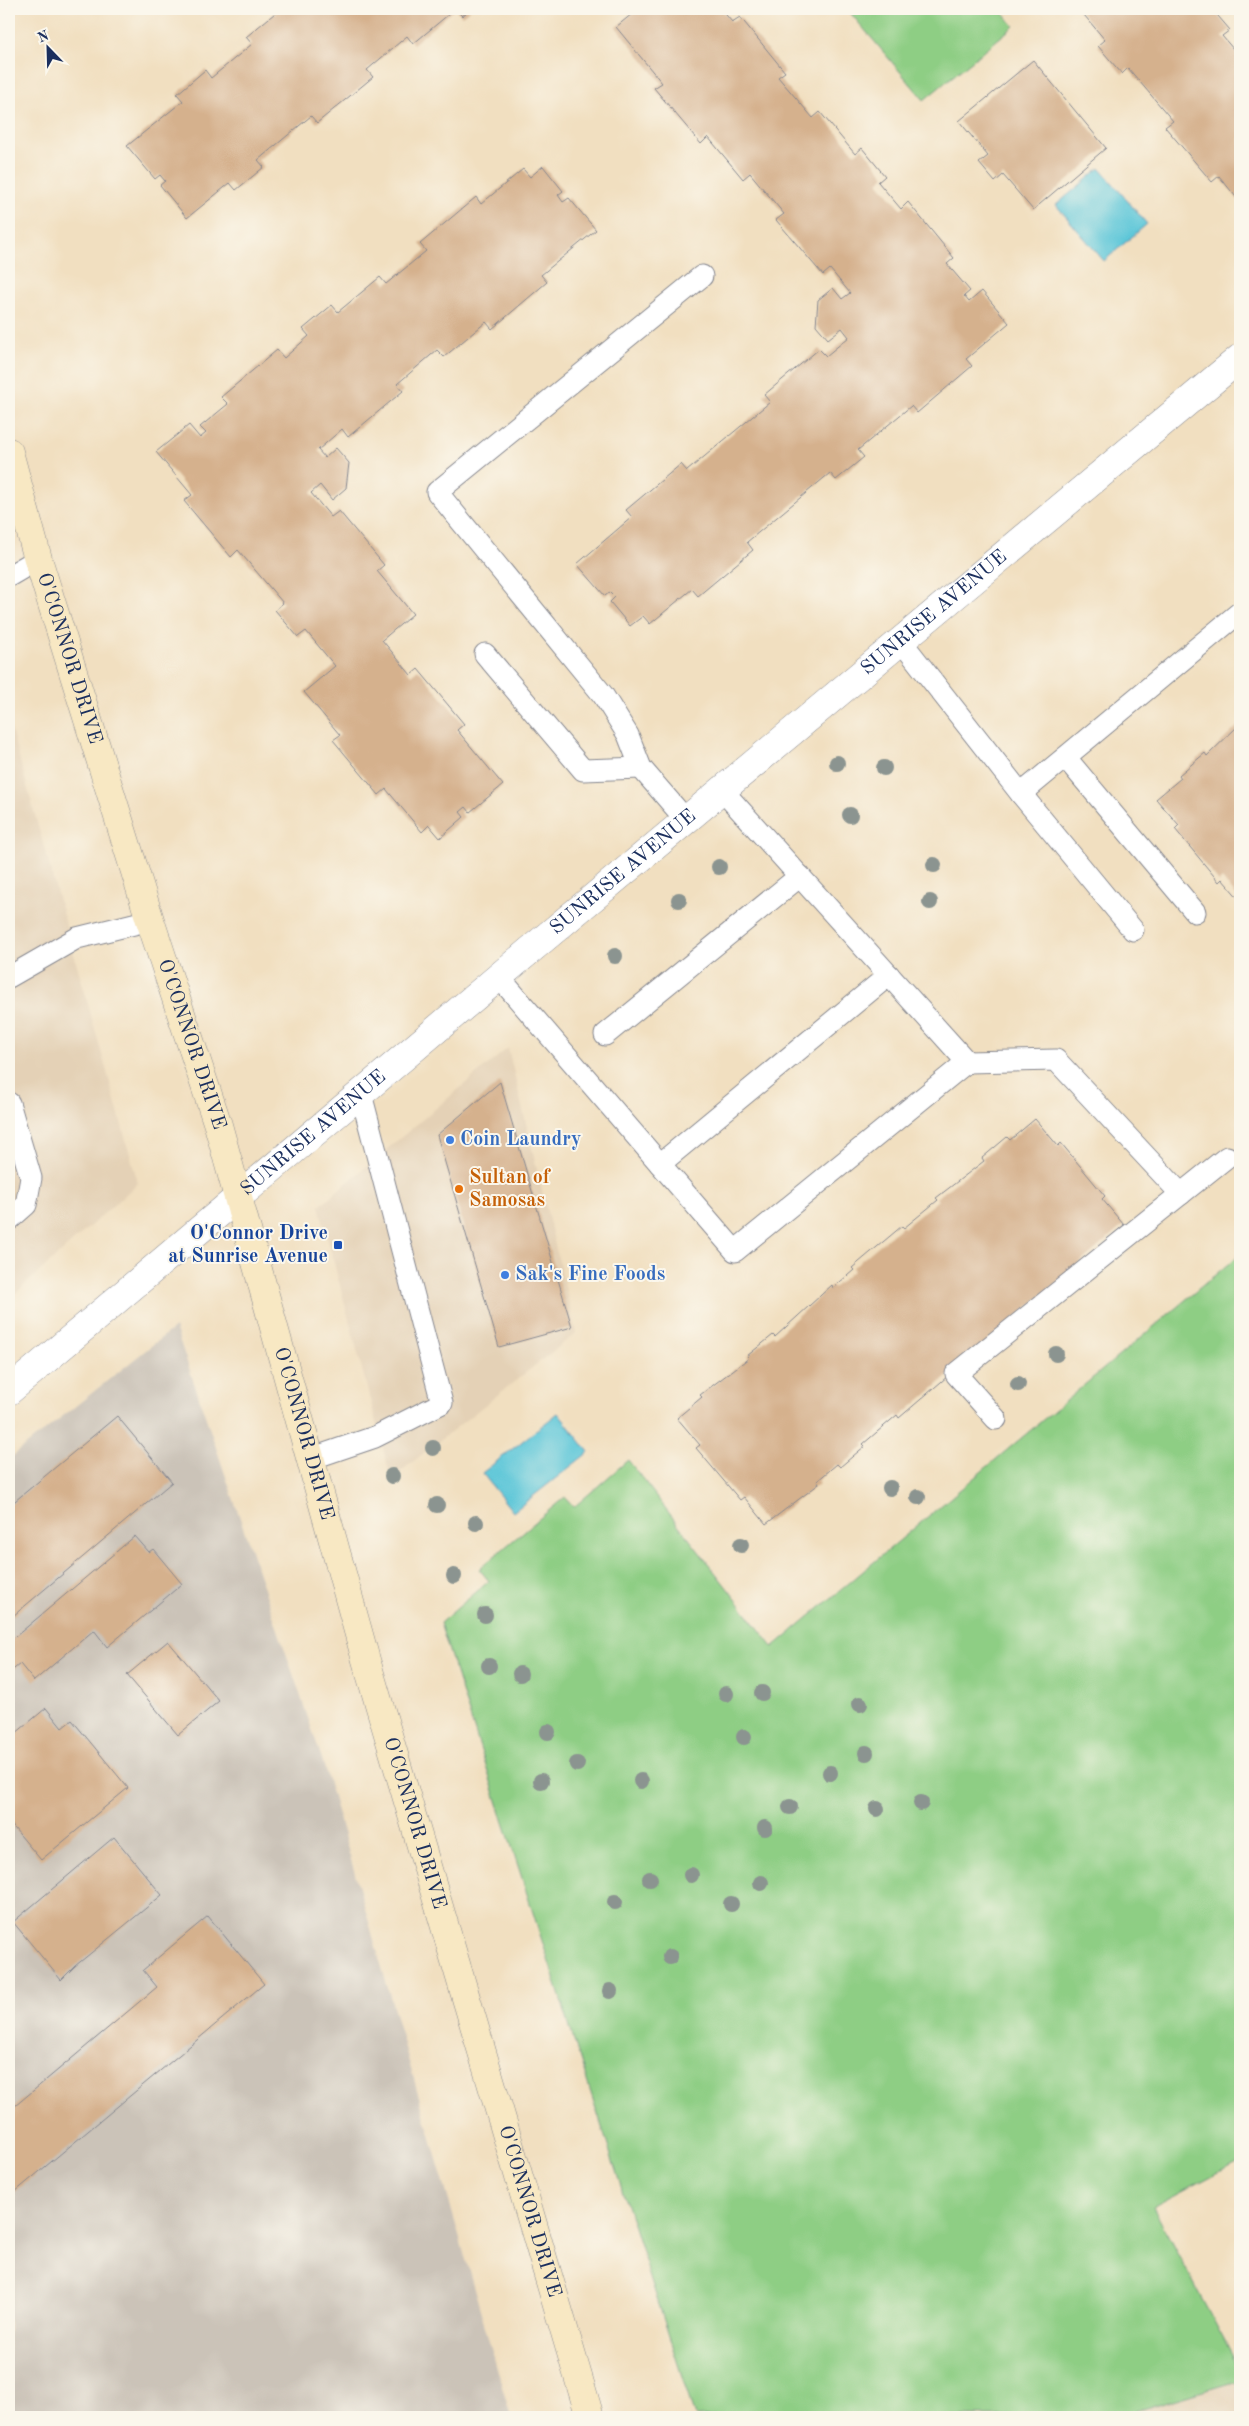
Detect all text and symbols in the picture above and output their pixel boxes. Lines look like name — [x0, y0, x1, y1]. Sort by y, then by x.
north arrow — [22, 22, 72, 72]
text: N — [36, 28, 51, 45]
street label: SUNRISE AVENUE — [858, 547, 1011, 679]
street label: O'CONNOR DRIVE — [33, 570, 105, 746]
street label: SUNRISE AVENUE — [547, 806, 700, 939]
street label: O'CONNOR DRIVE — [154, 957, 229, 1132]
street label: SUNRISE AVENUE — [237, 1067, 390, 1200]
place label: Coin Laundry — [460, 1130, 582, 1150]
marker: Coin Laundry — [444, 1134, 456, 1146]
place label: Sultan of Samosas — [469, 1168, 552, 1211]
marker: Sultan of Samosas — [453, 1183, 465, 1195]
place label: O'Connor Drive at Sunrise Avenue — [168, 1224, 328, 1267]
marker: O'Connor Drive at Sunrise Avenue — [332, 1239, 344, 1251]
place label: Sak's Fine Foods — [515, 1265, 665, 1285]
marker: Sak's Fine Foods — [499, 1269, 511, 1281]
street label: O'CONNOR DRIVE — [270, 1345, 337, 1522]
street label: O'CONNOR DRIVE — [379, 1735, 449, 1911]
street label: O'CONNOR DRIVE — [494, 2123, 564, 2300]

